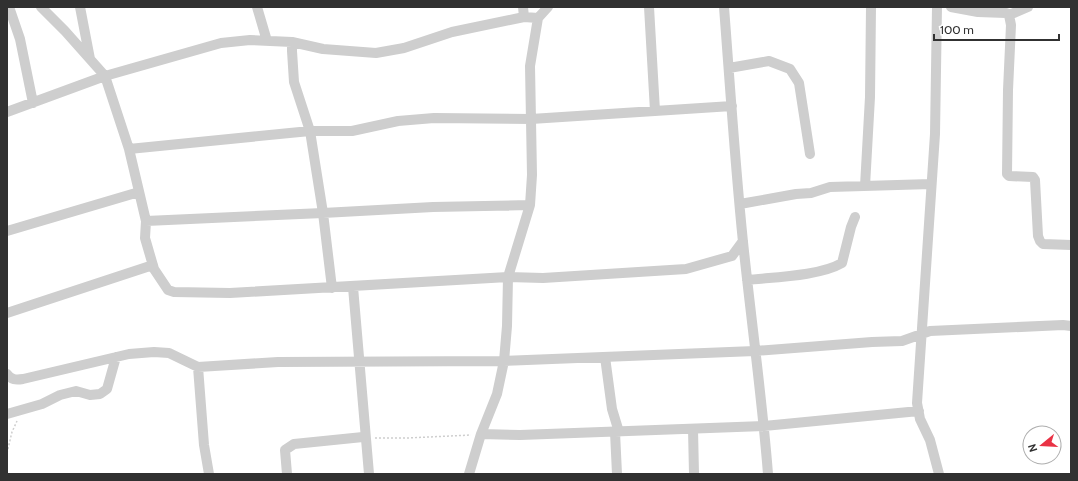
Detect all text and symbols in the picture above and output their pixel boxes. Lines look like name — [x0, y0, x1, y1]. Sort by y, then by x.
scale bar — [934, 16, 1059, 42]
text: 100 m — [940, 22, 974, 37]
north arrow — [1022, 425, 1062, 465]
text: N — [1025, 442, 1040, 454]

